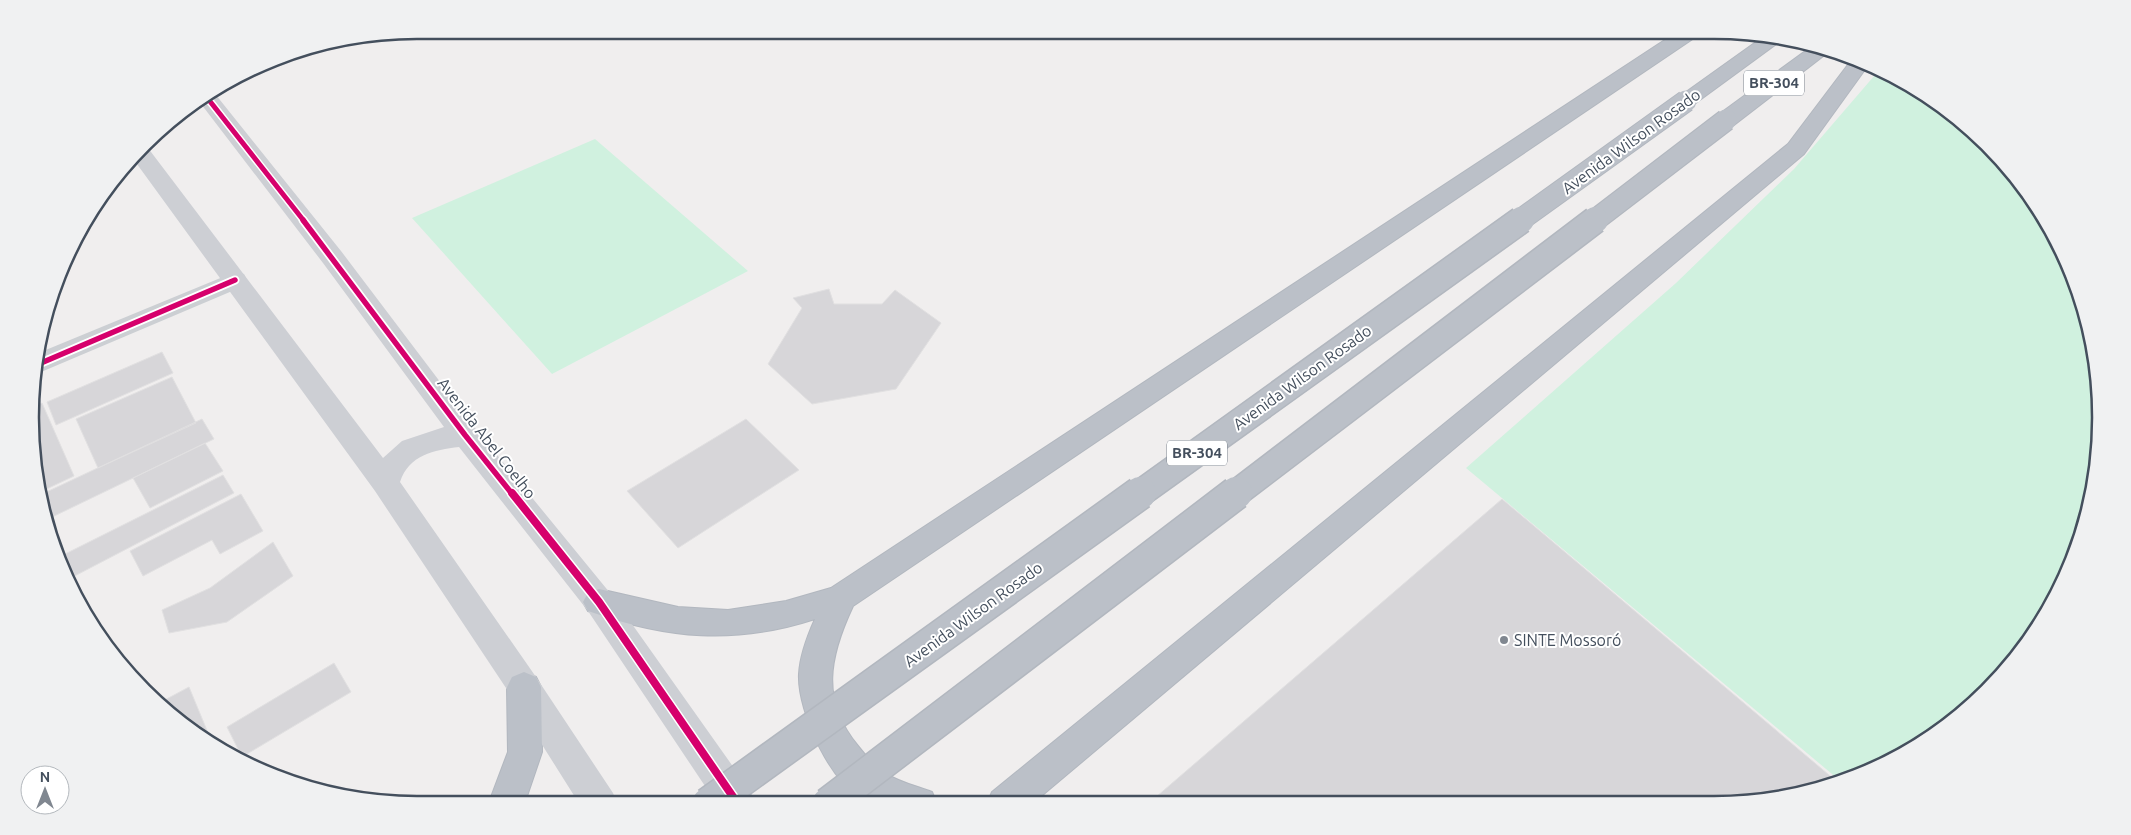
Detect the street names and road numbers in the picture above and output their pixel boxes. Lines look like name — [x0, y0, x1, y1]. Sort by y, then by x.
road number: BR-304 — [1744, 70, 1804, 96]
street label: Avenida Wilson Rosado — [1558, 85, 1704, 197]
street label: Avenida Wilson Rosado — [1229, 321, 1375, 433]
street label: Avenida Abel Coelho — [434, 374, 540, 502]
road number: BR-304 — [1167, 440, 1227, 466]
street label: Avenida Wilson Rosado — [900, 558, 1046, 670]

